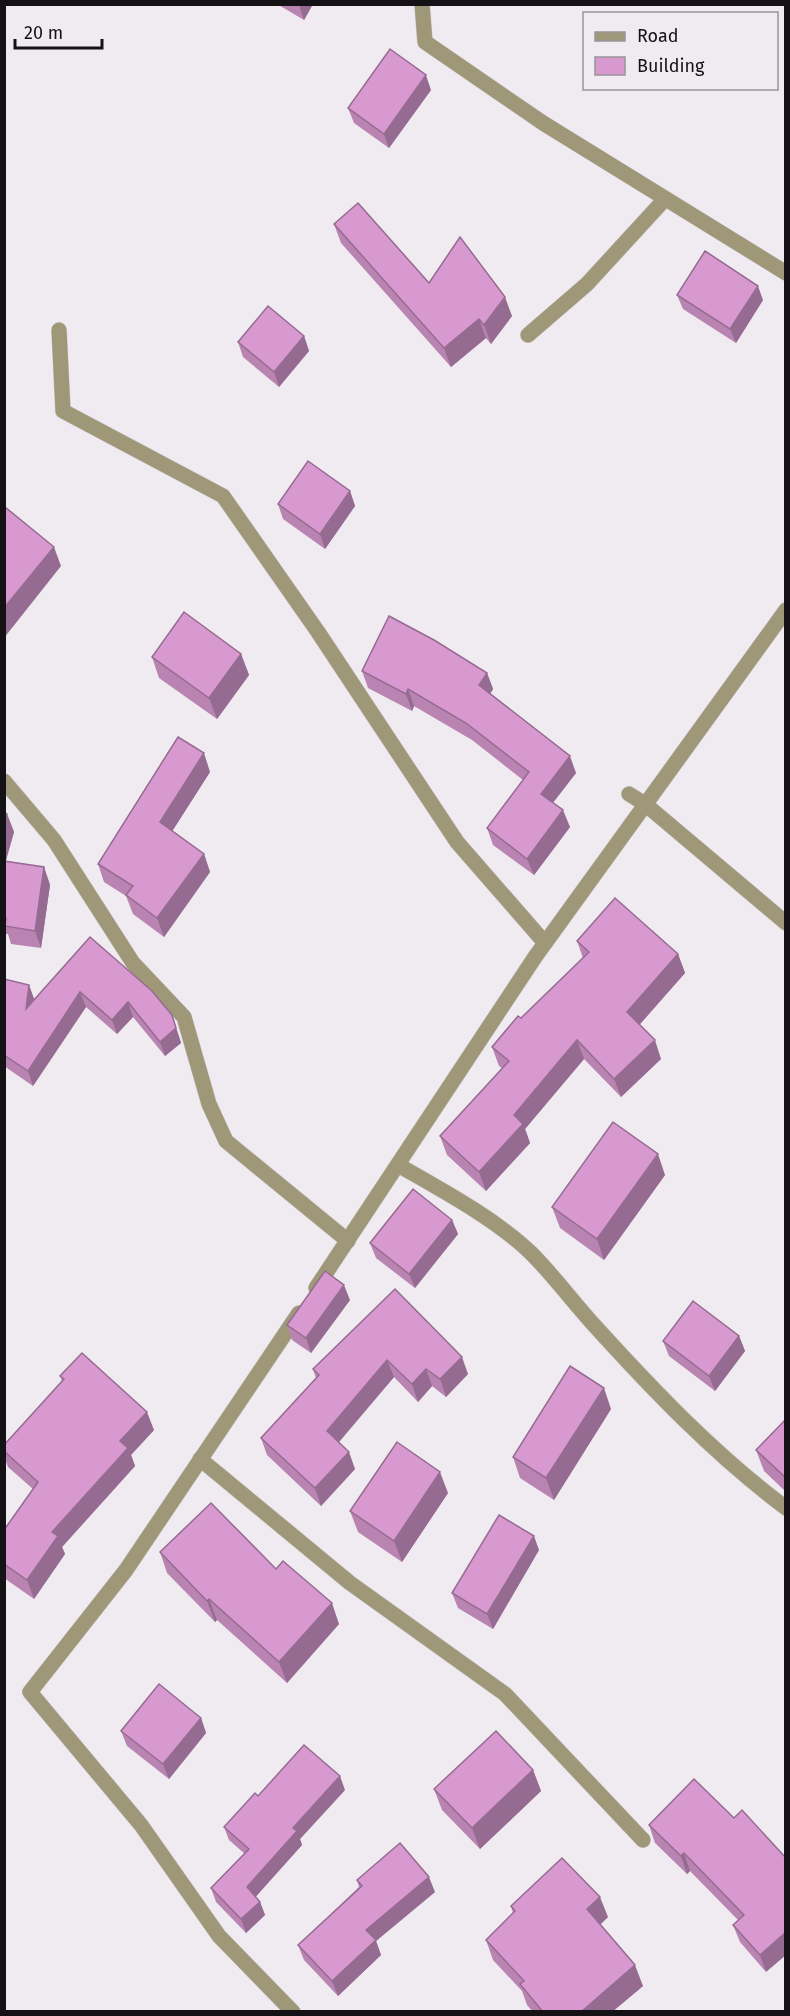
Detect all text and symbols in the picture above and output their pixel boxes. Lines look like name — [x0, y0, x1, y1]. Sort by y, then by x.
scale bar — [15, 12, 102, 50]
legend — [583, 12, 778, 90]
text: 20 m — [24, 22, 63, 44]
text: Road — [637, 25, 679, 47]
text: Building — [637, 55, 705, 77]

